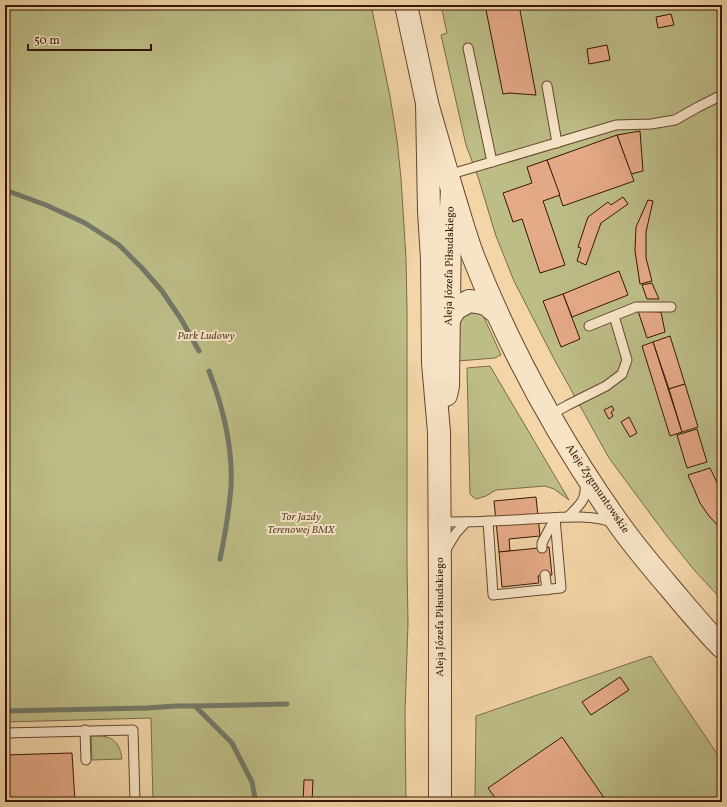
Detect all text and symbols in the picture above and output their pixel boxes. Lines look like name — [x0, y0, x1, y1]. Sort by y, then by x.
scale bar — [28, 26, 151, 52]
text: 50 m — [34, 33, 60, 49]
street label: Aleja Józefa Piłsudskiego — [441, 206, 459, 326]
park label: Park Ludowy — [177, 329, 235, 344]
street label: Aleje Zygmuntowskie — [562, 441, 632, 537]
park label: Tor Jazdy Terenowej BMX — [267, 510, 336, 538]
street label: Aleja Józefa Piłsudskiego — [433, 557, 448, 677]

